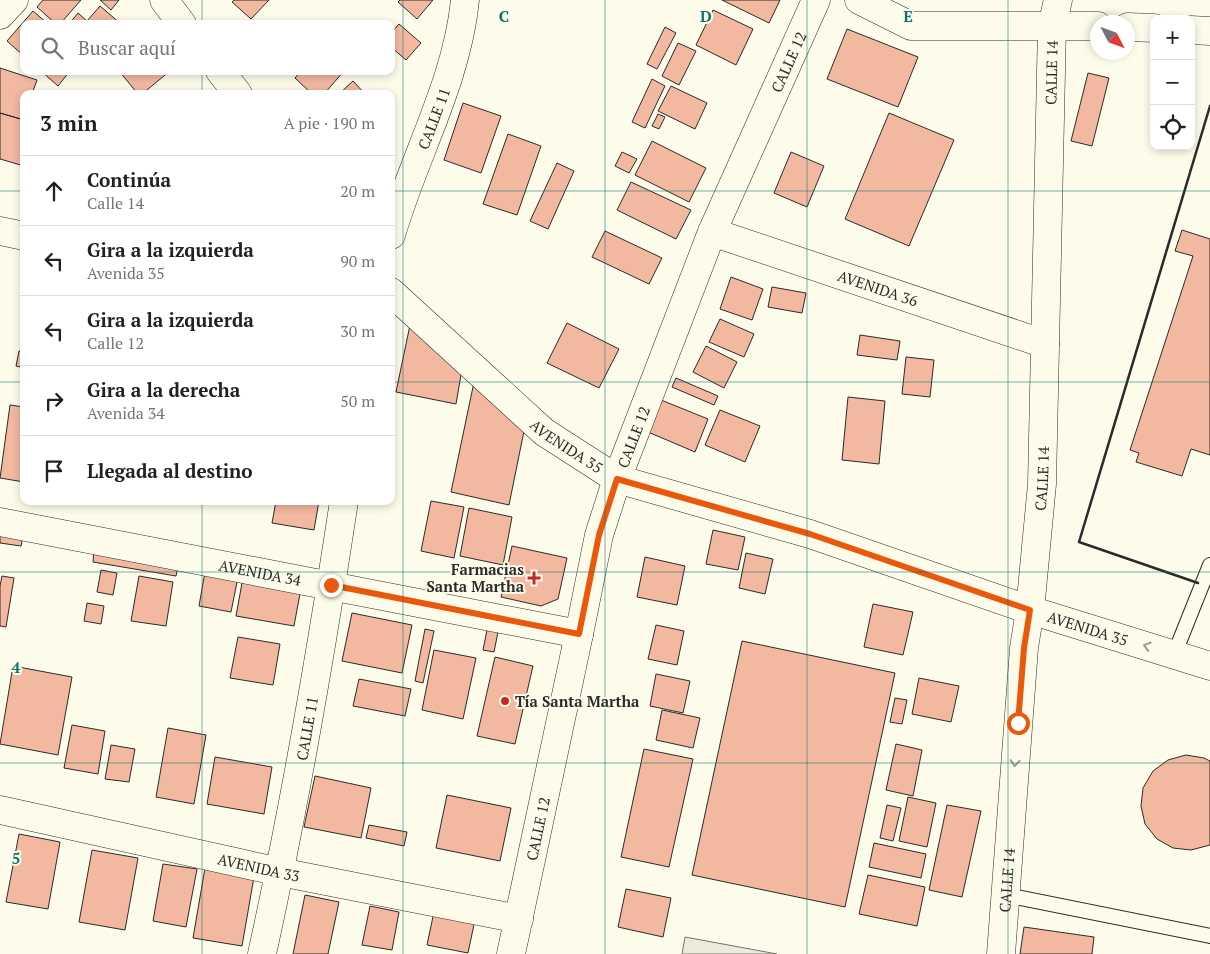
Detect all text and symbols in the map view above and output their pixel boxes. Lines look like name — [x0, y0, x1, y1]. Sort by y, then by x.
text: C — [499, 5, 509, 27]
text: D — [700, 5, 712, 27]
text: E — [903, 5, 913, 27]
north arrow — [1090, 15, 1135, 60]
map controls — [1150, 15, 1195, 150]
button: + — [1150, 15, 1195, 60]
search box — [20, 20, 395, 75]
street label: CALLE 12 — [766, 28, 811, 95]
icon: search — [38, 34, 66, 62]
text: Buscar aquí — [78, 35, 176, 60]
street label: CALLE 14 — [1040, 40, 1062, 105]
button: − — [1150, 60, 1195, 105]
street label: CALLE 11 — [413, 85, 454, 152]
button: locate — [1150, 105, 1195, 150]
text: 3 min — [40, 109, 97, 137]
text: A pie · 190 m — [284, 112, 375, 134]
text: Continúa — [87, 167, 171, 192]
icon: ahead — [40, 177, 68, 205]
text: 20 m — [340, 180, 375, 202]
text: Calle 14 — [87, 192, 144, 214]
text: Gira a la izquierda — [87, 237, 254, 262]
icon: left — [40, 247, 68, 275]
text: 90 m — [340, 250, 375, 272]
text: Avenida 35 — [87, 262, 165, 284]
street label: AVENIDA 36 — [835, 265, 921, 311]
text: Gira a la izquierda — [87, 307, 254, 332]
icon: left — [40, 317, 68, 345]
text: 30 m — [340, 320, 375, 342]
text: Calle 12 — [87, 332, 144, 354]
text: Gira a la derecha — [87, 377, 240, 402]
icon: right — [40, 387, 68, 415]
text: 50 m — [340, 390, 375, 412]
text: Avenida 34 — [87, 402, 165, 424]
street label: CALLE 12 — [612, 403, 654, 471]
street label: AVENIDA 35 — [526, 414, 607, 477]
street label: CALLE 14 — [1030, 446, 1053, 512]
icon: arrive — [40, 457, 68, 485]
text: Llegada al destino — [87, 458, 253, 483]
street label: AVENIDA 34 — [217, 555, 303, 590]
place label: Farmacias Santa Martha — [427, 559, 525, 596]
marker: Farmacias Santa Martha — [528, 572, 540, 584]
route end — [320, 574, 343, 597]
street label: AVENIDA 35 — [1045, 606, 1131, 650]
one-way arrow — [1143, 642, 1151, 652]
text: 4 — [11, 656, 21, 678]
place label: Tía Santa Martha — [515, 691, 640, 711]
street label: CALLE 11 — [291, 695, 322, 762]
marker: Tía Santa Martha — [499, 695, 511, 707]
route start — [1007, 712, 1030, 735]
one-way arrow — [1010, 760, 1021, 768]
street label: CALLE 12 — [521, 795, 554, 862]
text: 5 — [11, 847, 21, 869]
street label: CALLE 14 — [994, 847, 1019, 913]
street label: AVENIDA 33 — [216, 849, 301, 886]

